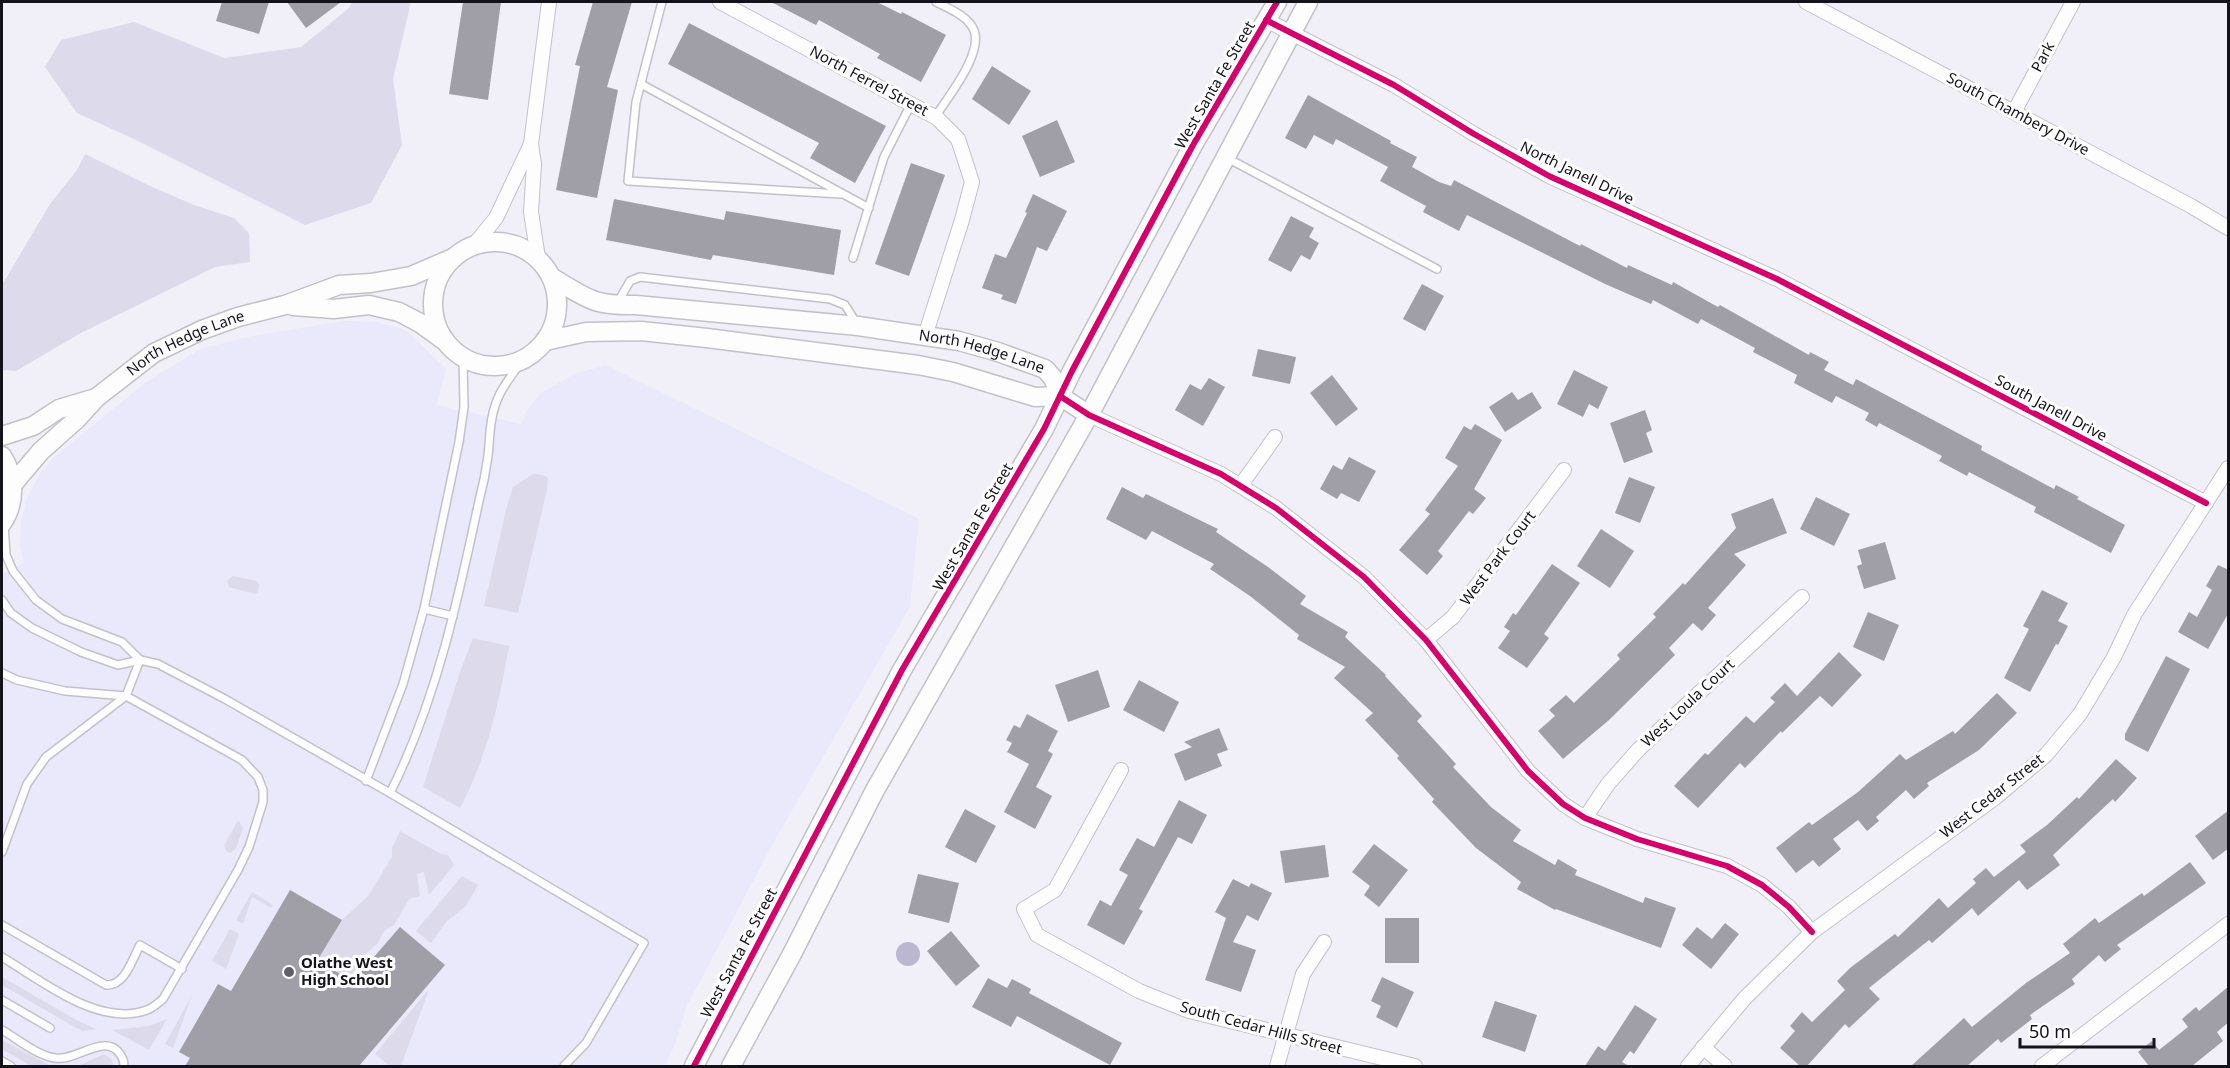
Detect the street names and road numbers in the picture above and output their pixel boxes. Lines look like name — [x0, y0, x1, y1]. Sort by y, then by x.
street label: West Santa Fe Street — [1169, 17, 1259, 152]
street label: Park — [2026, 38, 2058, 75]
street label: North Ferrel Street — [807, 40, 933, 120]
street label: South Chambery Drive — [1944, 67, 2093, 159]
street label: North Janell Drive — [1517, 136, 1638, 208]
street label: North Hedge Lane — [122, 305, 246, 380]
street label: North Hedge Lane — [918, 324, 1048, 377]
street label: South Janell Drive — [1992, 369, 2111, 445]
street label: West Santa Fe Street — [927, 459, 1017, 594]
street label: West Park Court — [1455, 506, 1540, 609]
street label: West Loula Court — [1636, 653, 1739, 751]
street label: West Cedar Street — [1936, 748, 2048, 842]
street label: West Santa Fe Street — [695, 884, 781, 1021]
street label: South Cedar Hills Street — [1178, 996, 1345, 1058]

